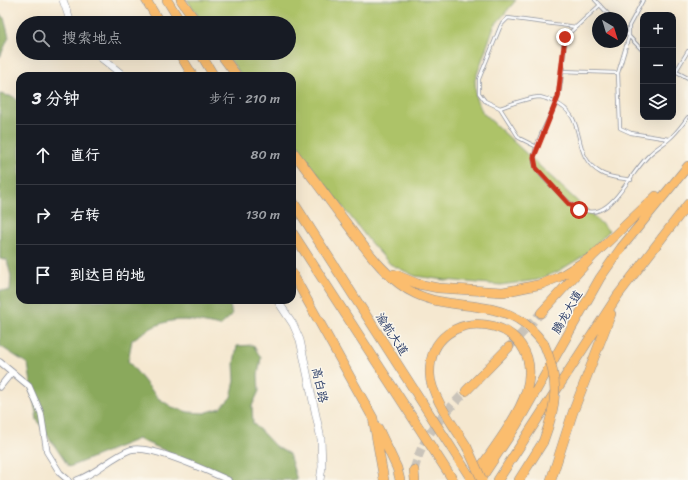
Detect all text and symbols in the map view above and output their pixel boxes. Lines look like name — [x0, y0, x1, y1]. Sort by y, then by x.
north arrow — [592, 12, 628, 48]
map controls — [640, 12, 676, 120]
button: + — [640, 12, 676, 48]
search box — [16, 16, 296, 60]
text: 搜索地点 — [62, 25, 122, 51]
icon: search — [30, 27, 52, 49]
route end — [556, 28, 574, 46]
button: − — [640, 48, 676, 84]
text: 3 分钟 — [32, 83, 80, 113]
button: layers — [640, 84, 676, 120]
text: 步行 · 210 m — [209, 87, 280, 110]
text: 直行 — [70, 142, 100, 168]
text: 80 m — [251, 143, 280, 166]
icon: ahead — [32, 144, 54, 166]
route start — [570, 201, 588, 219]
text: 右转 — [70, 202, 100, 228]
text: 130 m — [246, 203, 280, 226]
icon: right — [32, 204, 54, 226]
text: 到达目的地 — [70, 262, 145, 288]
icon: arrive — [32, 264, 54, 286]
street label: 腾龙大道 — [545, 286, 589, 338]
street label: 渝航大道 — [370, 308, 414, 360]
street label: 高白路 — [305, 365, 335, 405]

